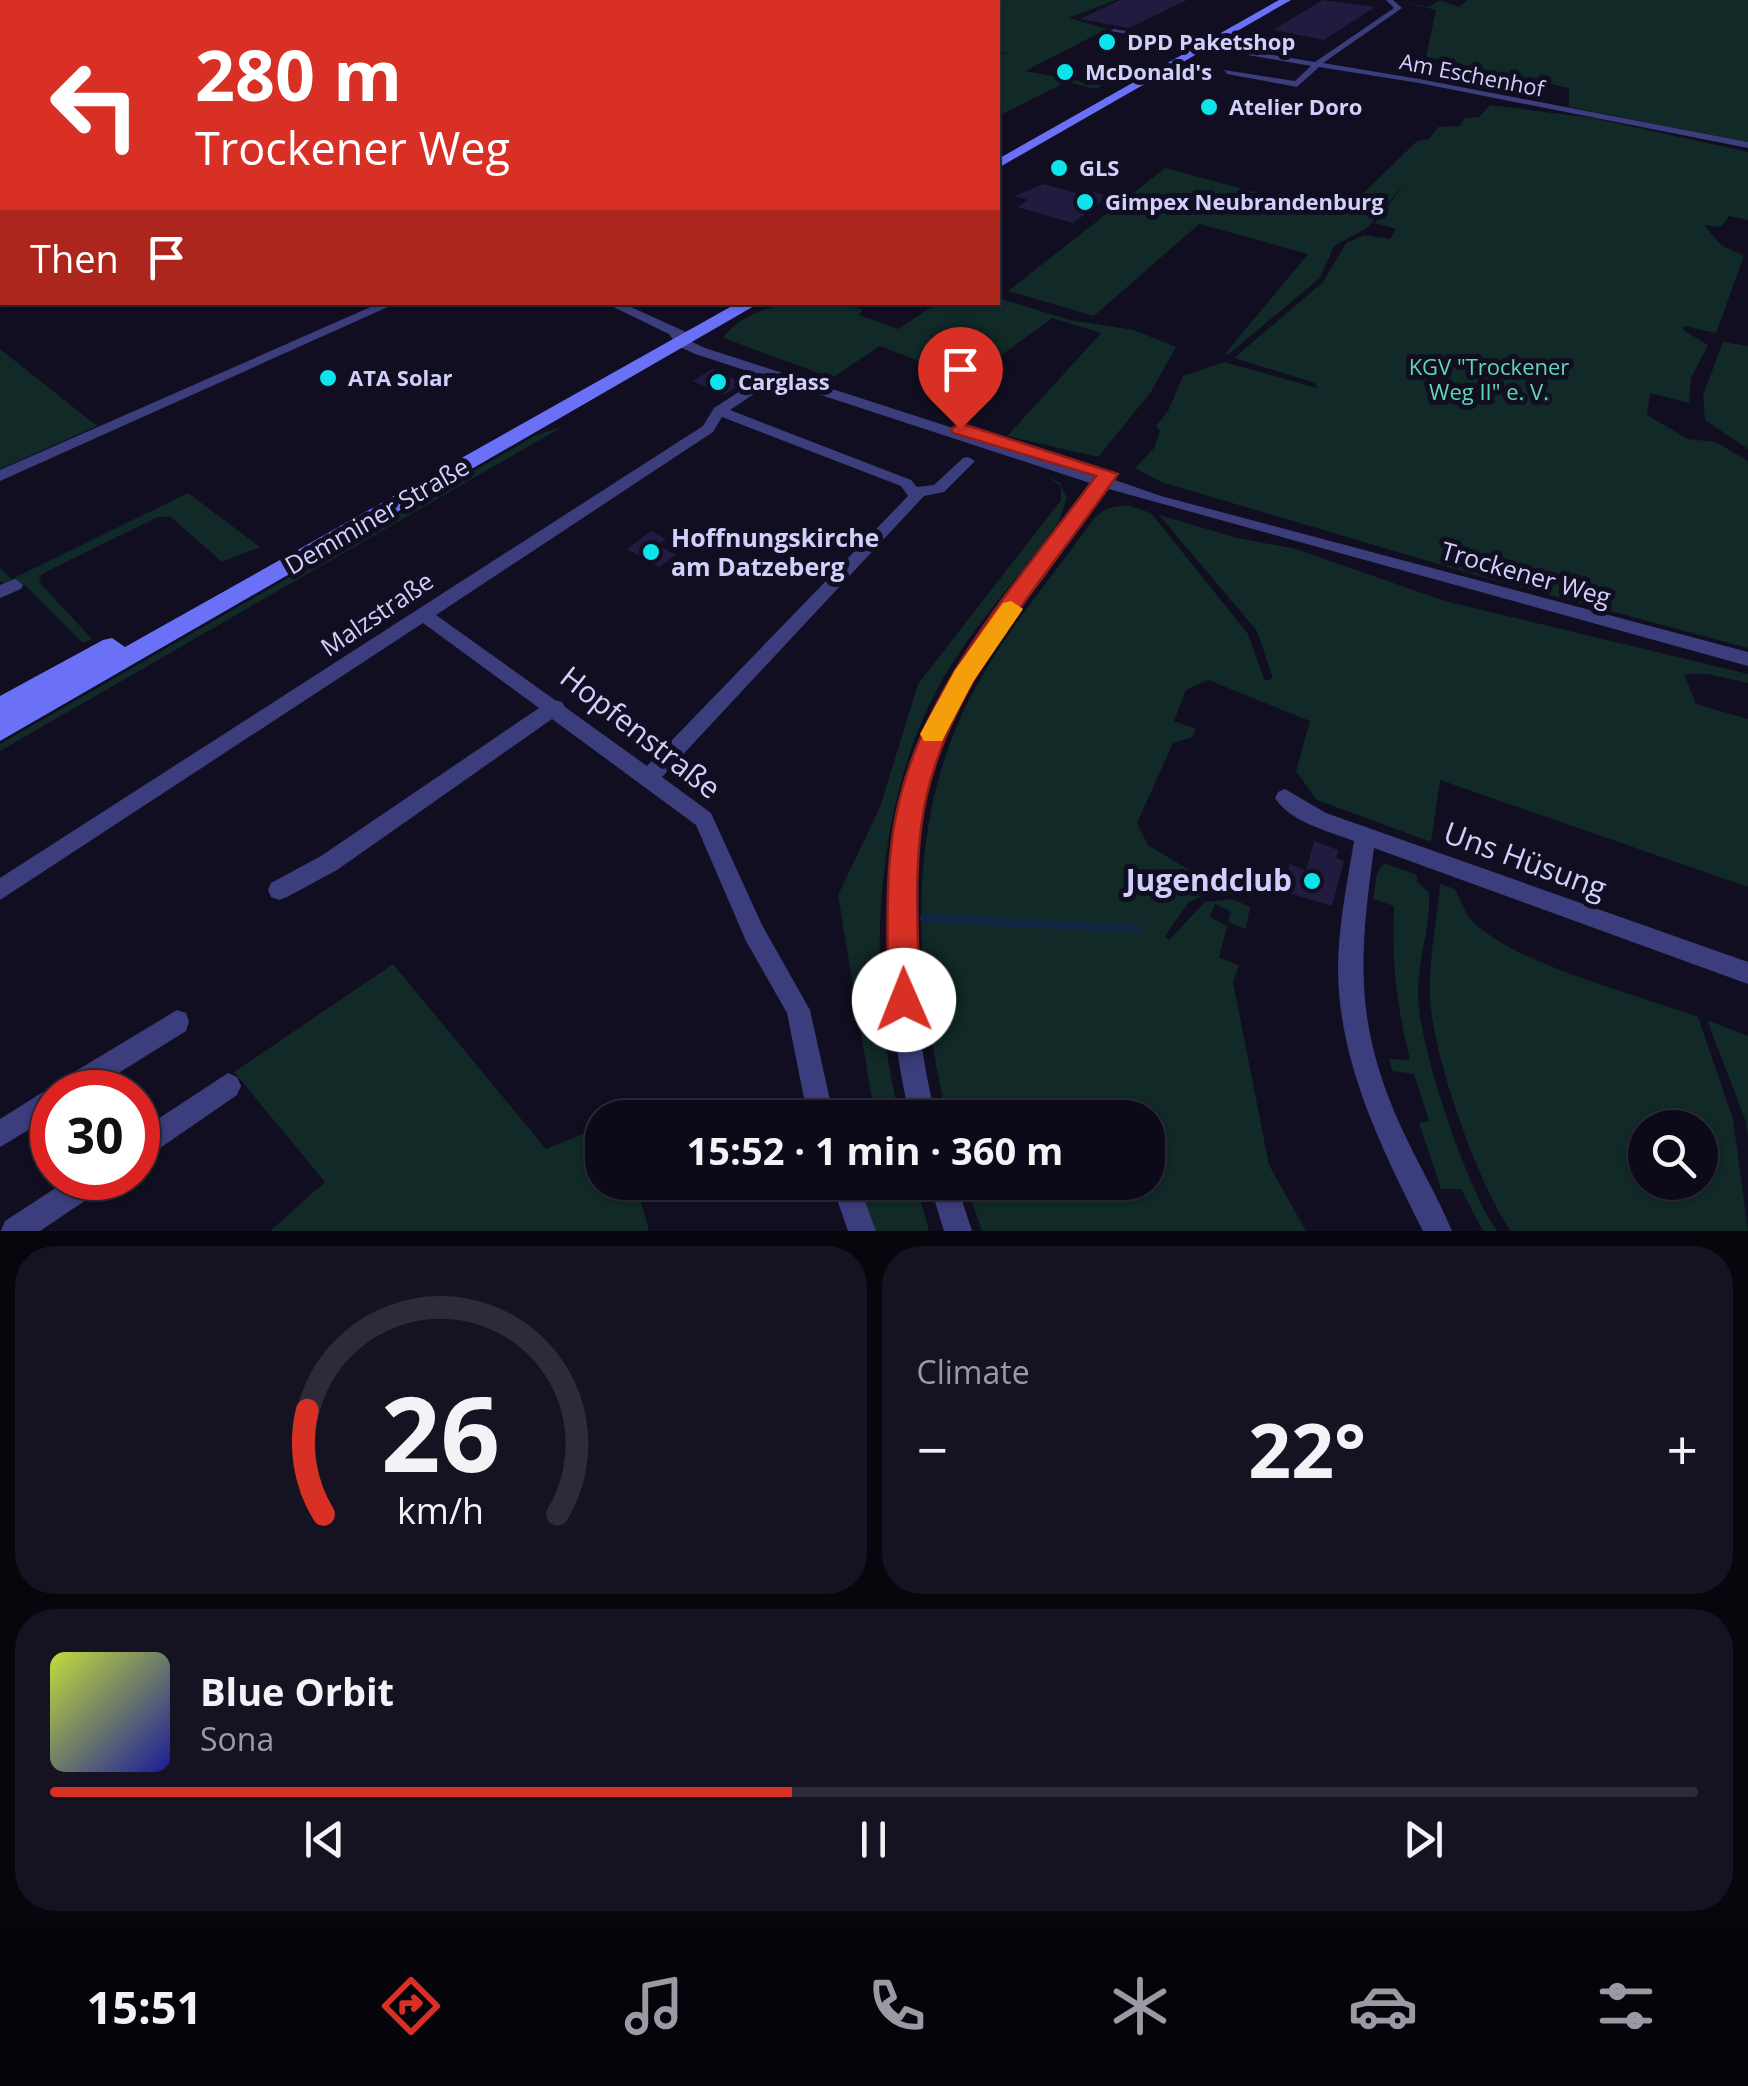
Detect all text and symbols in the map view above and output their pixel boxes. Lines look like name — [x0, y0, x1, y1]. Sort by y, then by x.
text: 280 m — [195, 26, 402, 122]
place label: DPD Paketshop — [1127, 26, 1295, 56]
marker: DPD Paketshop — [1096, 31, 1118, 53]
icon: left — [30, 40, 160, 170]
street label: Am Eschenhof — [1397, 45, 1549, 103]
place label: McDonald's — [1085, 56, 1212, 86]
marker: McDonald's — [1054, 61, 1076, 83]
place label: Atelier Doro — [1229, 91, 1362, 121]
marker: Atelier Doro — [1198, 96, 1220, 118]
text: Trockener Weg — [195, 117, 510, 178]
place label: GLS — [1079, 152, 1119, 182]
marker: GLS — [1048, 157, 1070, 179]
place label: Gimpex Neubrandenburg — [1105, 186, 1384, 216]
marker: Gimpex Neubrandenburg — [1074, 191, 1096, 213]
icon: arrive — [139, 230, 194, 285]
text: Then — [30, 232, 119, 284]
pin — [918, 327, 1003, 430]
icon: arrive — [933, 342, 988, 397]
park label: KGV "Trockener Weg II" e. V. — [1409, 351, 1569, 406]
place label: ATA Solar — [348, 362, 453, 392]
place label: Carglass — [738, 366, 830, 396]
marker: ATA Solar — [317, 367, 339, 389]
marker: Carglass — [707, 371, 729, 393]
street label: Demminer Straße — [278, 449, 475, 582]
place label: Hoffnungskirche am Datzeberg — [671, 520, 879, 583]
street label: Trockener Weg — [1438, 533, 1615, 614]
marker: Hoffnungskirche am Datzeberg — [640, 541, 662, 563]
street label: Malzstraße — [313, 563, 439, 663]
street label: Hopfenstraße — [552, 656, 730, 807]
street label: Uns Hüsung — [1439, 811, 1613, 908]
place label: Jugendclub — [1123, 859, 1292, 900]
marker: Jugendclub — [1301, 870, 1323, 892]
position arrow — [852, 948, 956, 1052]
speed limit sign: 30 — [30, 1070, 160, 1200]
map controls — [1628, 1110, 1718, 1200]
button: search — [1628, 1110, 1718, 1200]
text: 15:52 · 1 min · 360 m — [687, 1124, 1063, 1176]
text: Climate — [917, 1350, 1030, 1393]
text: 26 — [381, 1361, 500, 1502]
text: 22° — [1248, 1398, 1366, 1500]
text: − — [917, 1411, 948, 1486]
text: + — [1667, 1411, 1698, 1486]
text: km/h — [397, 1486, 484, 1534]
text: Blue Orbit — [200, 1665, 394, 1717]
text: Sona — [200, 1717, 274, 1760]
icon: previous — [297, 1812, 352, 1867]
icon: pause — [846, 1812, 901, 1867]
icon: next — [1396, 1812, 1451, 1867]
icon: directions — [376, 1971, 446, 2041]
icon: music — [619, 1971, 689, 2041]
icon: phone — [862, 1971, 932, 2041]
icon: climate — [1105, 1971, 1175, 2041]
icon: car — [1348, 1971, 1418, 2041]
icon: filters — [1591, 1971, 1661, 2041]
text: 15:51 — [87, 1976, 202, 2037]

